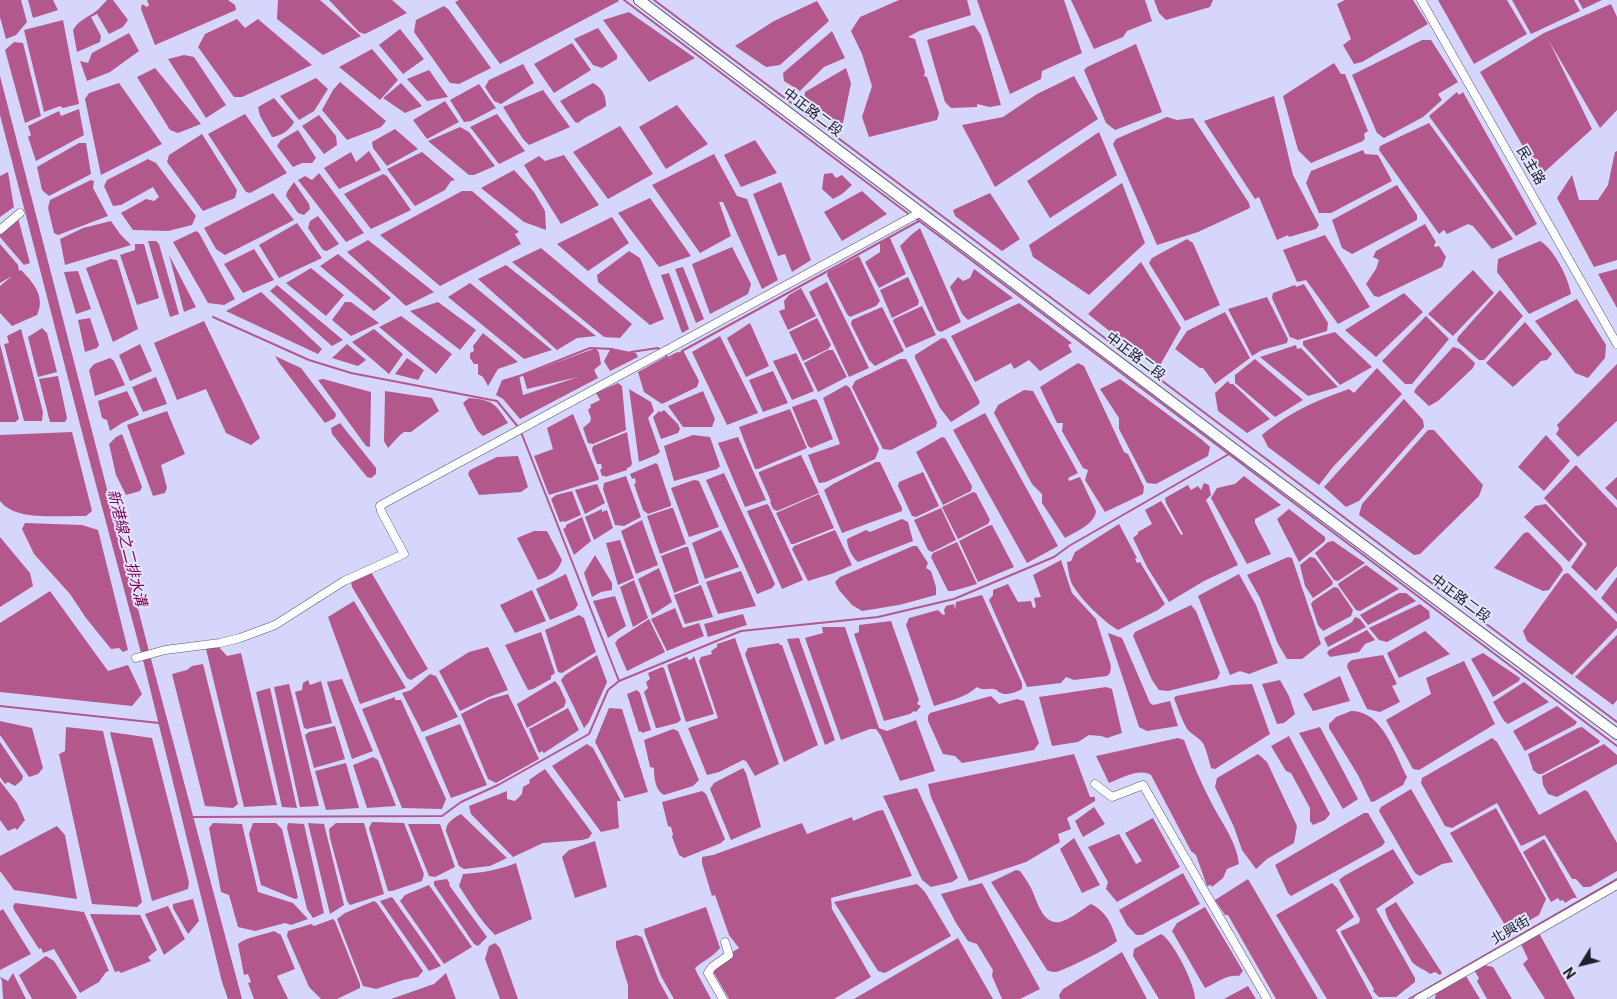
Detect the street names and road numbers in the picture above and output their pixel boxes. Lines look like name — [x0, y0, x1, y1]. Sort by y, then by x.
street label: 中正路二段 — [779, 85, 845, 141]
street label: 民主路 — [1512, 144, 1548, 188]
street label: 中正路二段 — [1102, 329, 1168, 385]
street label: 中正路二段 — [1427, 571, 1493, 627]
street label: 北興街 — [1489, 913, 1533, 949]

